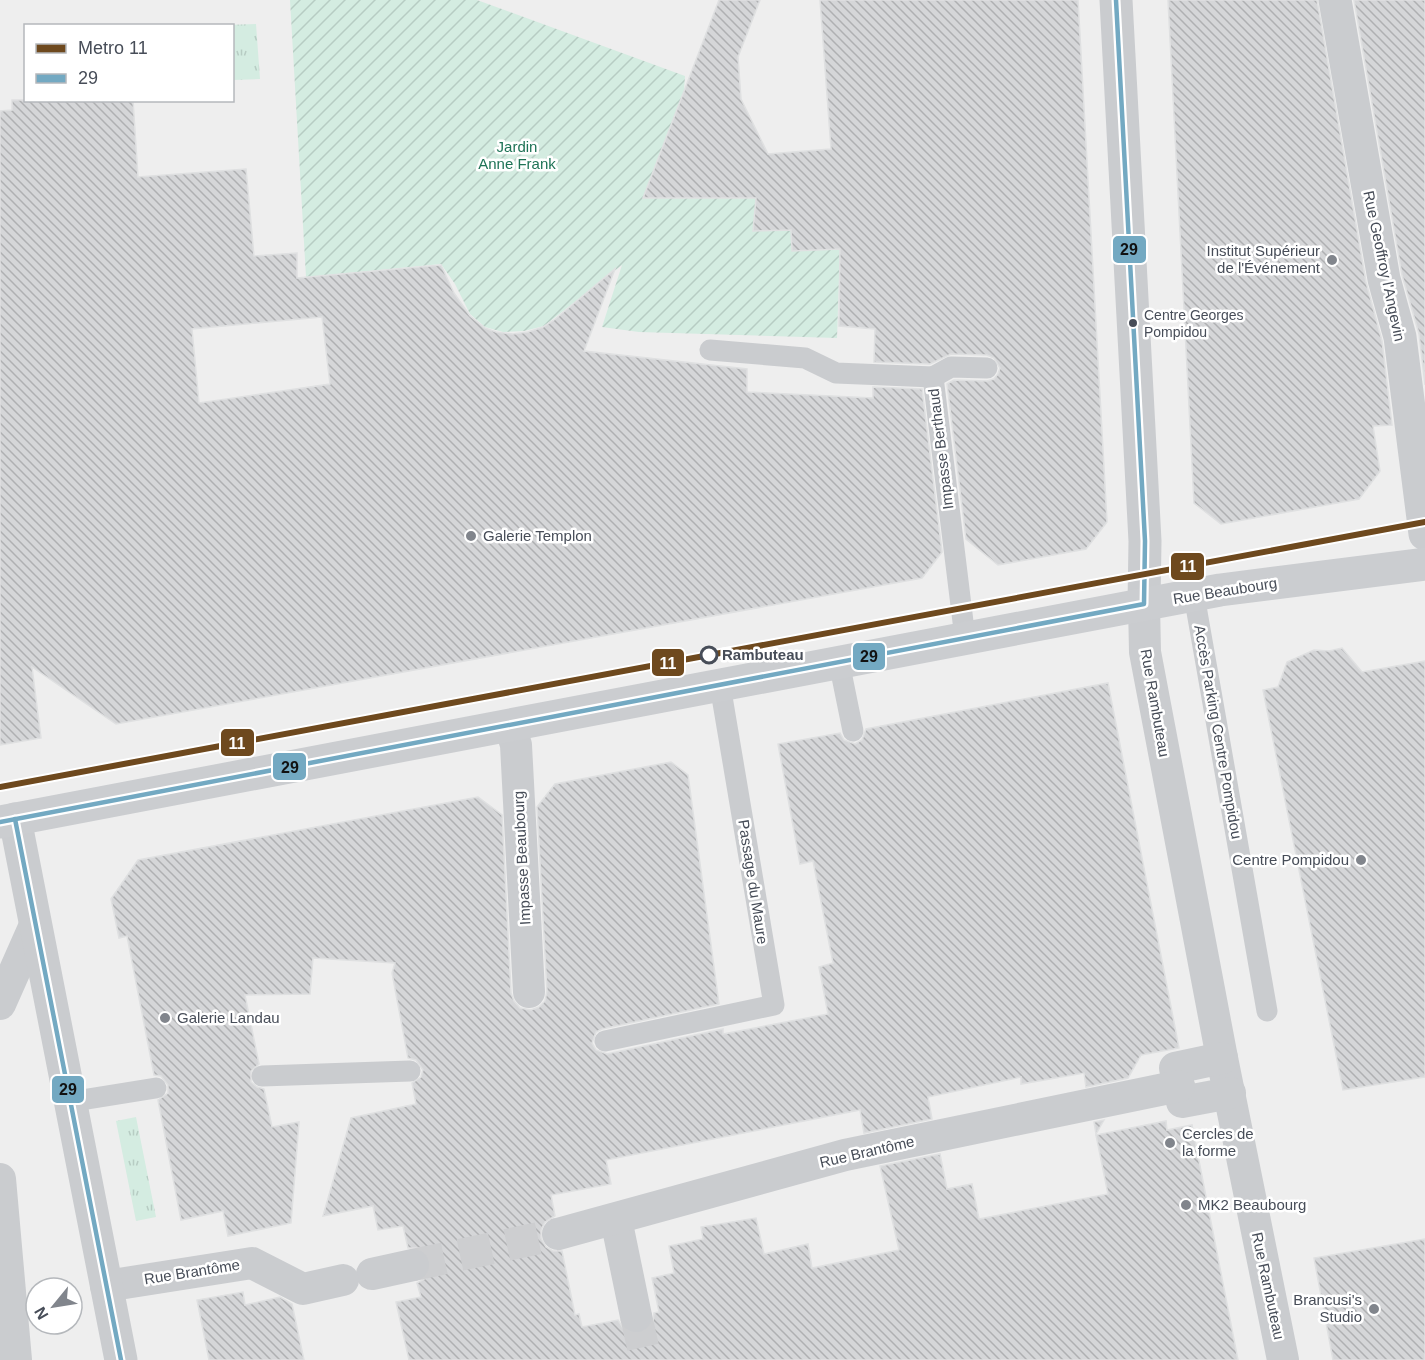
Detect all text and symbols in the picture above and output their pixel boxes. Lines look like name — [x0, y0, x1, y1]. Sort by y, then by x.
legend — [24, 24, 234, 102]
text: Metro 11 — [78, 38, 148, 58]
text: 29 — [78, 68, 98, 88]
park label: Jardin Anne Frank — [478, 138, 556, 172]
street label: Rue Geoffroy l'Angevin — [1360, 189, 1409, 343]
line badge: 29 — [1112, 235, 1147, 264]
text: 29 — [1120, 241, 1138, 258]
place label: Institut Supérieur de l'Événement — [1207, 242, 1321, 276]
marker: Institut Supérieur de l'Événement — [1325, 253, 1339, 267]
place label: Centre Georges Pompidou — [1144, 307, 1244, 340]
marker: Centre Georges Pompidou — [1127, 317, 1139, 329]
street label: Impasse Berthaud — [925, 388, 956, 511]
place label: Galerie Templon — [483, 527, 592, 544]
marker: Galerie Templon — [464, 529, 478, 543]
line badge: 11 — [1170, 552, 1205, 581]
text: 11 — [1180, 558, 1197, 575]
street label: Rue Beaubourg — [1172, 574, 1278, 607]
street label: Accès Parking Centre Pompidou — [1191, 624, 1246, 840]
line badge: 29 — [852, 642, 886, 671]
marker: Rambuteau — [700, 646, 718, 664]
place label: Rambuteau — [722, 646, 804, 663]
line badge: 11 — [651, 648, 685, 677]
text: 29 — [860, 648, 878, 665]
street label: Rue Rambuteau — [1138, 648, 1173, 758]
text: 11 — [660, 655, 677, 672]
line badge: 11 — [220, 728, 255, 757]
text: 11 — [229, 735, 246, 752]
line badge: 29 — [272, 752, 307, 781]
text: 29 — [281, 759, 299, 776]
street label: Impasse Beaubourg — [509, 791, 534, 926]
street label: Passage du Maure — [735, 818, 772, 945]
place label: Centre Pompidou — [1232, 851, 1349, 868]
marker: Centre Pompidou — [1354, 853, 1368, 867]
place label: Galerie Landau — [177, 1009, 280, 1026]
marker: Galerie Landau — [158, 1011, 172, 1025]
line badge: 29 — [51, 1075, 85, 1104]
text: 29 — [59, 1081, 77, 1098]
place label: Cercles de la forme — [1182, 1125, 1254, 1159]
street label: Rue Brantôme — [818, 1132, 916, 1171]
marker: Cercles de la forme — [1163, 1136, 1177, 1150]
place label: MK2 Beaubourg — [1198, 1196, 1306, 1213]
marker: MK2 Beaubourg — [1179, 1198, 1193, 1212]
street label: Rue Rambuteau — [1249, 1231, 1288, 1341]
street label: Rue Brantôme — [143, 1256, 241, 1287]
north arrow — [24, 1276, 84, 1336]
place label: Brancusi's Studio — [1293, 1291, 1362, 1325]
marker: Brancusi's Studio — [1367, 1302, 1381, 1316]
text: N — [31, 1304, 52, 1323]

